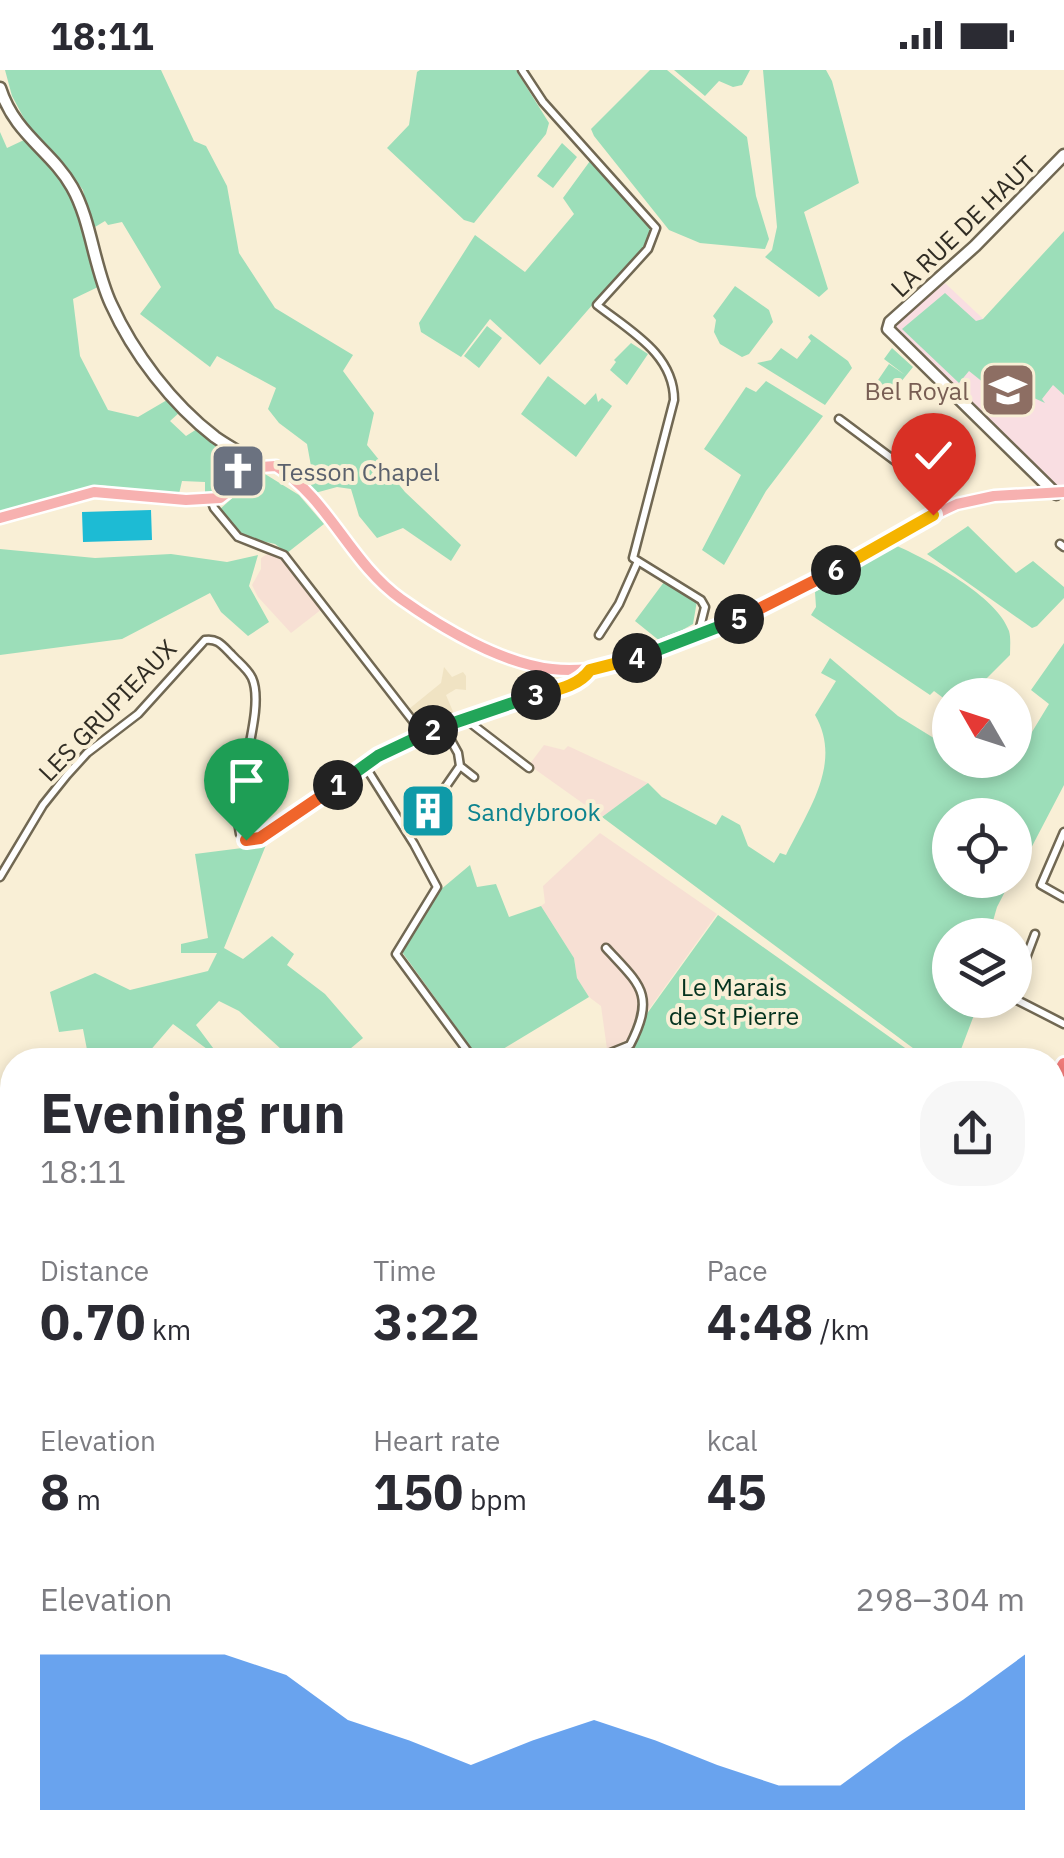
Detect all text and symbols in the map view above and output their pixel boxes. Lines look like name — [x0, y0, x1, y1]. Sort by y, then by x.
text: 18:11 — [50, 11, 154, 60]
street label: LA RUE DE HAUT — [883, 148, 1043, 304]
school or university icon: Bel Royal — [978, 360, 1038, 420]
place label: Bel Royal — [864, 374, 969, 407]
pin — [891, 413, 976, 516]
icon: check — [906, 428, 961, 483]
church icon: Tesson Chapel — [208, 441, 268, 501]
place label: Tesson Chapel — [277, 455, 440, 488]
pin: 6 — [811, 545, 861, 595]
text: 6 — [828, 551, 844, 588]
pin: 5 — [714, 594, 764, 644]
text: 5 — [731, 600, 747, 637]
street label: LES GRUPIEAUX — [31, 632, 183, 788]
pin: 4 — [612, 633, 662, 683]
text: 4 — [629, 639, 645, 676]
pin: 3 — [511, 670, 561, 720]
text: 3 — [528, 676, 544, 713]
north arrow — [932, 678, 1032, 778]
map controls — [932, 678, 1032, 1018]
pin: 2 — [408, 705, 458, 755]
text: 2 — [425, 711, 441, 748]
pin — [204, 738, 289, 841]
icon: arrive — [219, 753, 274, 808]
pin: 1 — [313, 760, 363, 810]
text: 1 — [330, 766, 346, 803]
building icon: Sandybrook — [398, 781, 458, 841]
place label: Sandybrook — [467, 795, 601, 828]
button: locate — [932, 798, 1032, 898]
button: layers — [932, 918, 1032, 1018]
park label: Le Marais de St Pierre — [669, 970, 799, 1032]
text: Evening run — [40, 1077, 346, 1148]
button: share — [920, 1081, 1025, 1186]
text: 18:11 — [40, 1150, 126, 1192]
text: Distance — [40, 1252, 149, 1289]
text: Time — [373, 1252, 436, 1289]
text: Pace — [707, 1252, 768, 1289]
text: 0.70 — [40, 1289, 146, 1354]
text: 3:22 — [373, 1289, 480, 1354]
text: 4:48 — [707, 1289, 813, 1354]
text: km — [146, 1311, 191, 1348]
text: /km — [813, 1311, 870, 1348]
text: Elevation — [40, 1422, 156, 1459]
text: Heart rate — [373, 1422, 500, 1459]
text: kcal — [707, 1422, 758, 1459]
text: 8 — [40, 1459, 70, 1524]
text: 150 — [373, 1459, 463, 1524]
text: 45 — [707, 1459, 767, 1524]
text: m — [70, 1481, 101, 1518]
text: bpm — [463, 1481, 527, 1518]
text: Elevation — [40, 1578, 173, 1620]
text: 298–304 m — [855, 1578, 1025, 1620]

